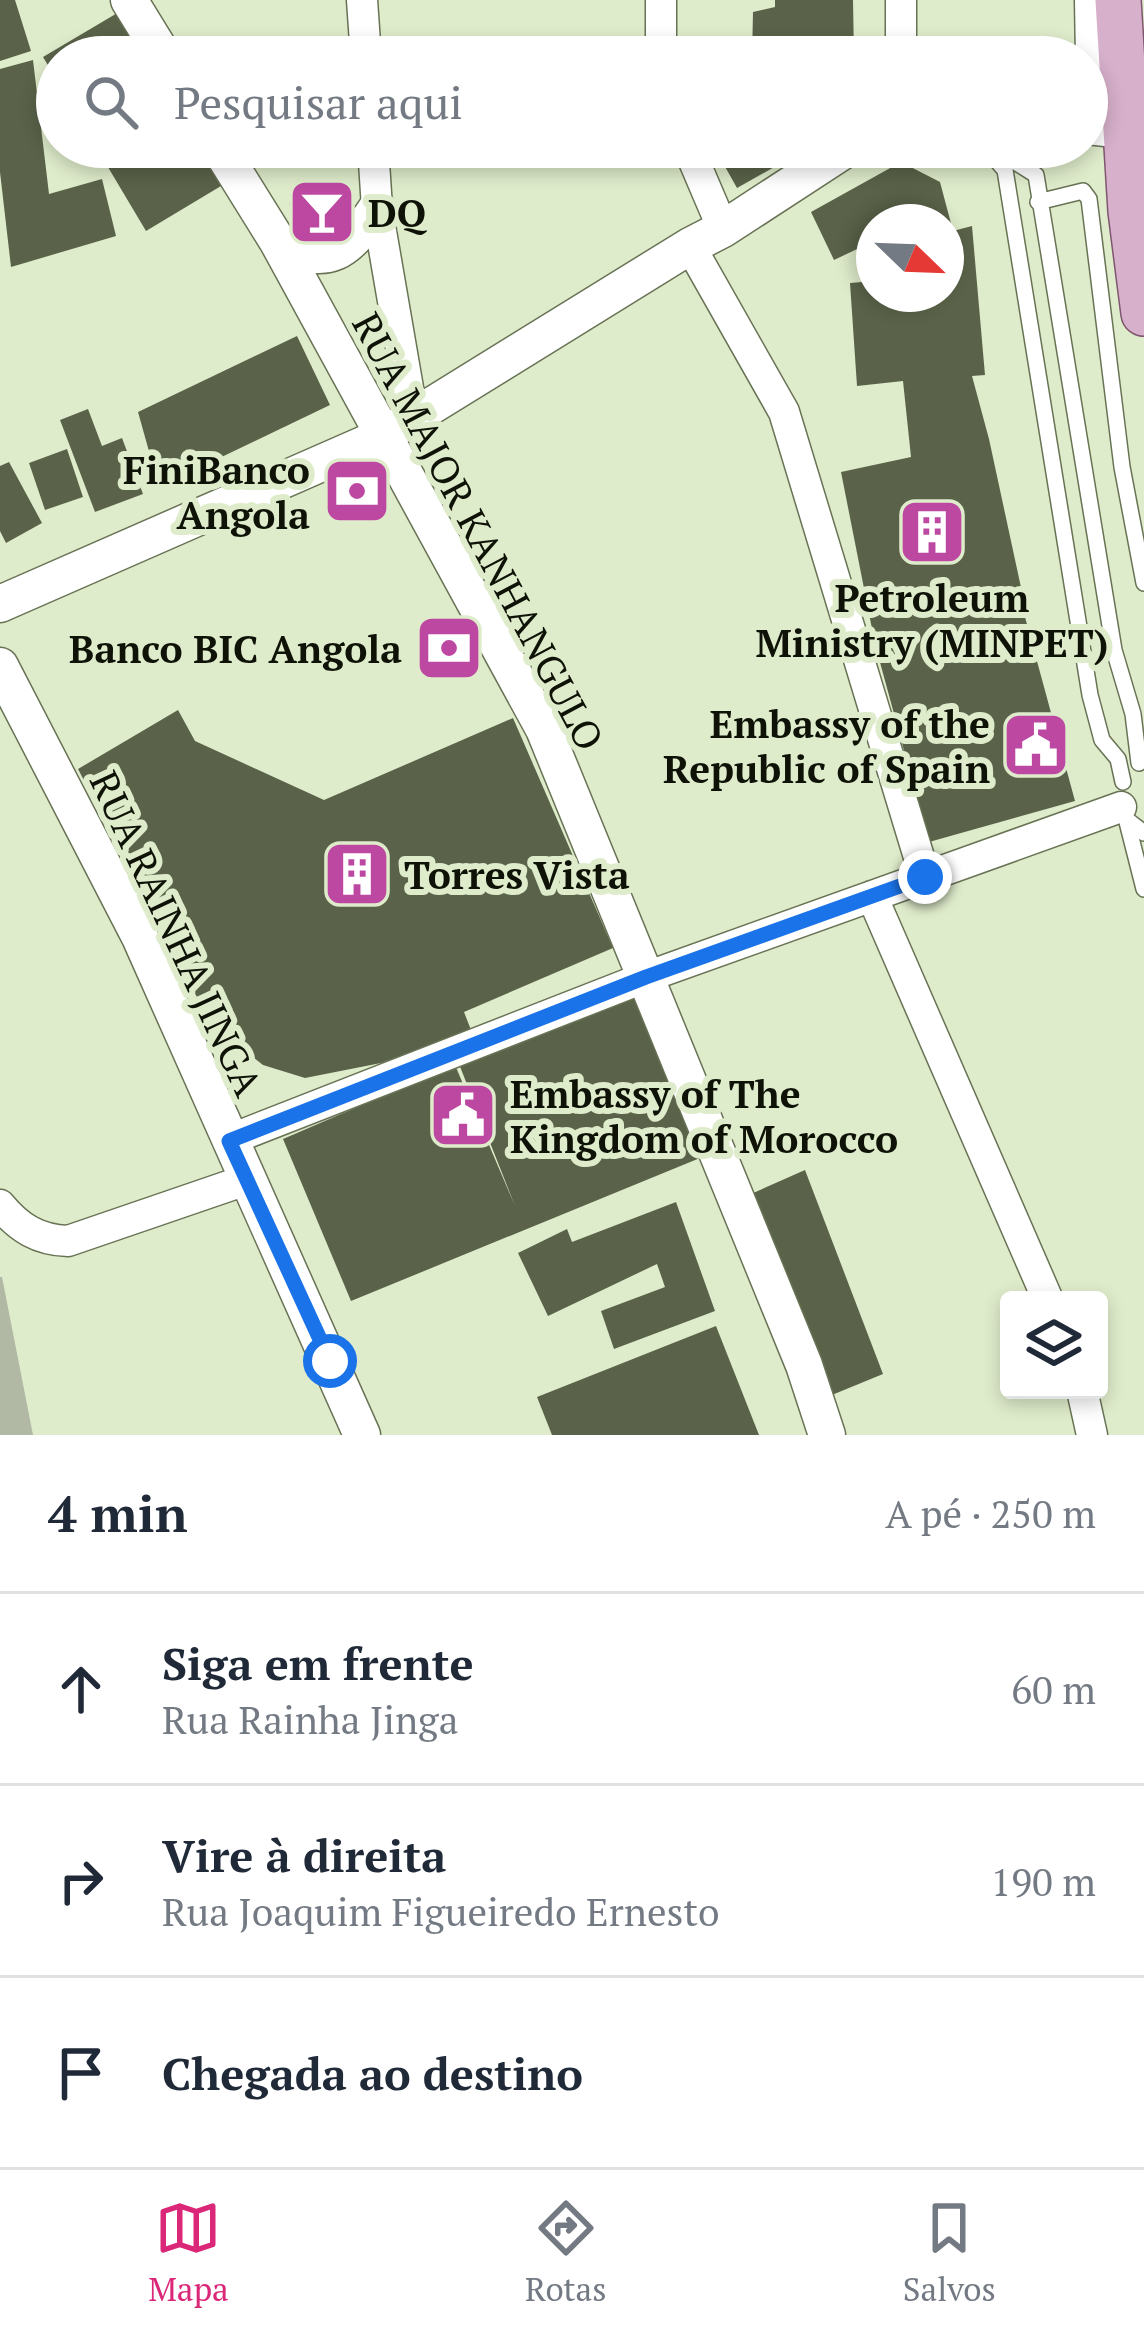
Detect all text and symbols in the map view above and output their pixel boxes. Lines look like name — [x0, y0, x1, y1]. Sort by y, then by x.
search box — [36, 36, 1108, 168]
icon: search — [78, 69, 144, 135]
text: Pesquisar aqui — [174, 72, 463, 132]
bar icon: DQ — [287, 177, 357, 247]
place label: DQ — [368, 186, 428, 238]
north arrow — [856, 204, 964, 312]
street label: RUA MAJOR KANHANGULO — [341, 303, 617, 759]
place label: FiniBanco Angola — [123, 443, 310, 540]
bank icon: FiniBanco Angola — [322, 456, 392, 526]
building icon: Petroleum Ministry (MINPET) — [897, 497, 967, 567]
place label: Petroleum Ministry (MINPET) — [756, 571, 1108, 668]
bank icon: Banco BIC Angola — [414, 613, 484, 683]
place label: Banco BIC Angola — [69, 622, 402, 674]
place label: Embassy of the Republic of Spain — [663, 697, 990, 794]
public building icon: Embassy of the Republic of Spain — [1001, 710, 1071, 780]
street label: RUA RAINHA JINGA — [79, 762, 275, 1104]
building icon: Torres Vista — [322, 839, 392, 909]
place label: Torres Vista — [404, 848, 630, 900]
route end — [898, 850, 952, 904]
place label: Embassy of The Kingdom of Morocco — [510, 1067, 898, 1164]
public building icon: Embassy of The Kingdom of Morocco — [428, 1080, 498, 1150]
map controls — [1000, 1291, 1108, 1399]
button: layers — [1000, 1291, 1108, 1399]
route start — [303, 1334, 357, 1388]
text: 4 min — [48, 1479, 188, 1547]
text: A pé · 250 m — [885, 1487, 1096, 1539]
text: Siga em frente — [162, 1633, 474, 1693]
icon: ahead — [48, 1656, 114, 1722]
text: 60 m — [1011, 1663, 1096, 1715]
text: Rua Rainha Jinga — [162, 1693, 458, 1745]
text: Vire à direita — [162, 1825, 446, 1885]
icon: right — [48, 1848, 114, 1914]
text: 190 m — [991, 1855, 1096, 1907]
text: Rua Joaquim Figueiredo Ernesto — [162, 1885, 719, 1937]
icon: arrive — [48, 2040, 114, 2106]
text: Chegada ao destino — [162, 2043, 583, 2103]
tab: Mapa — [148, 2195, 229, 2310]
tab: Rotas — [525, 2195, 607, 2310]
tab: Salvos — [903, 2195, 996, 2310]

